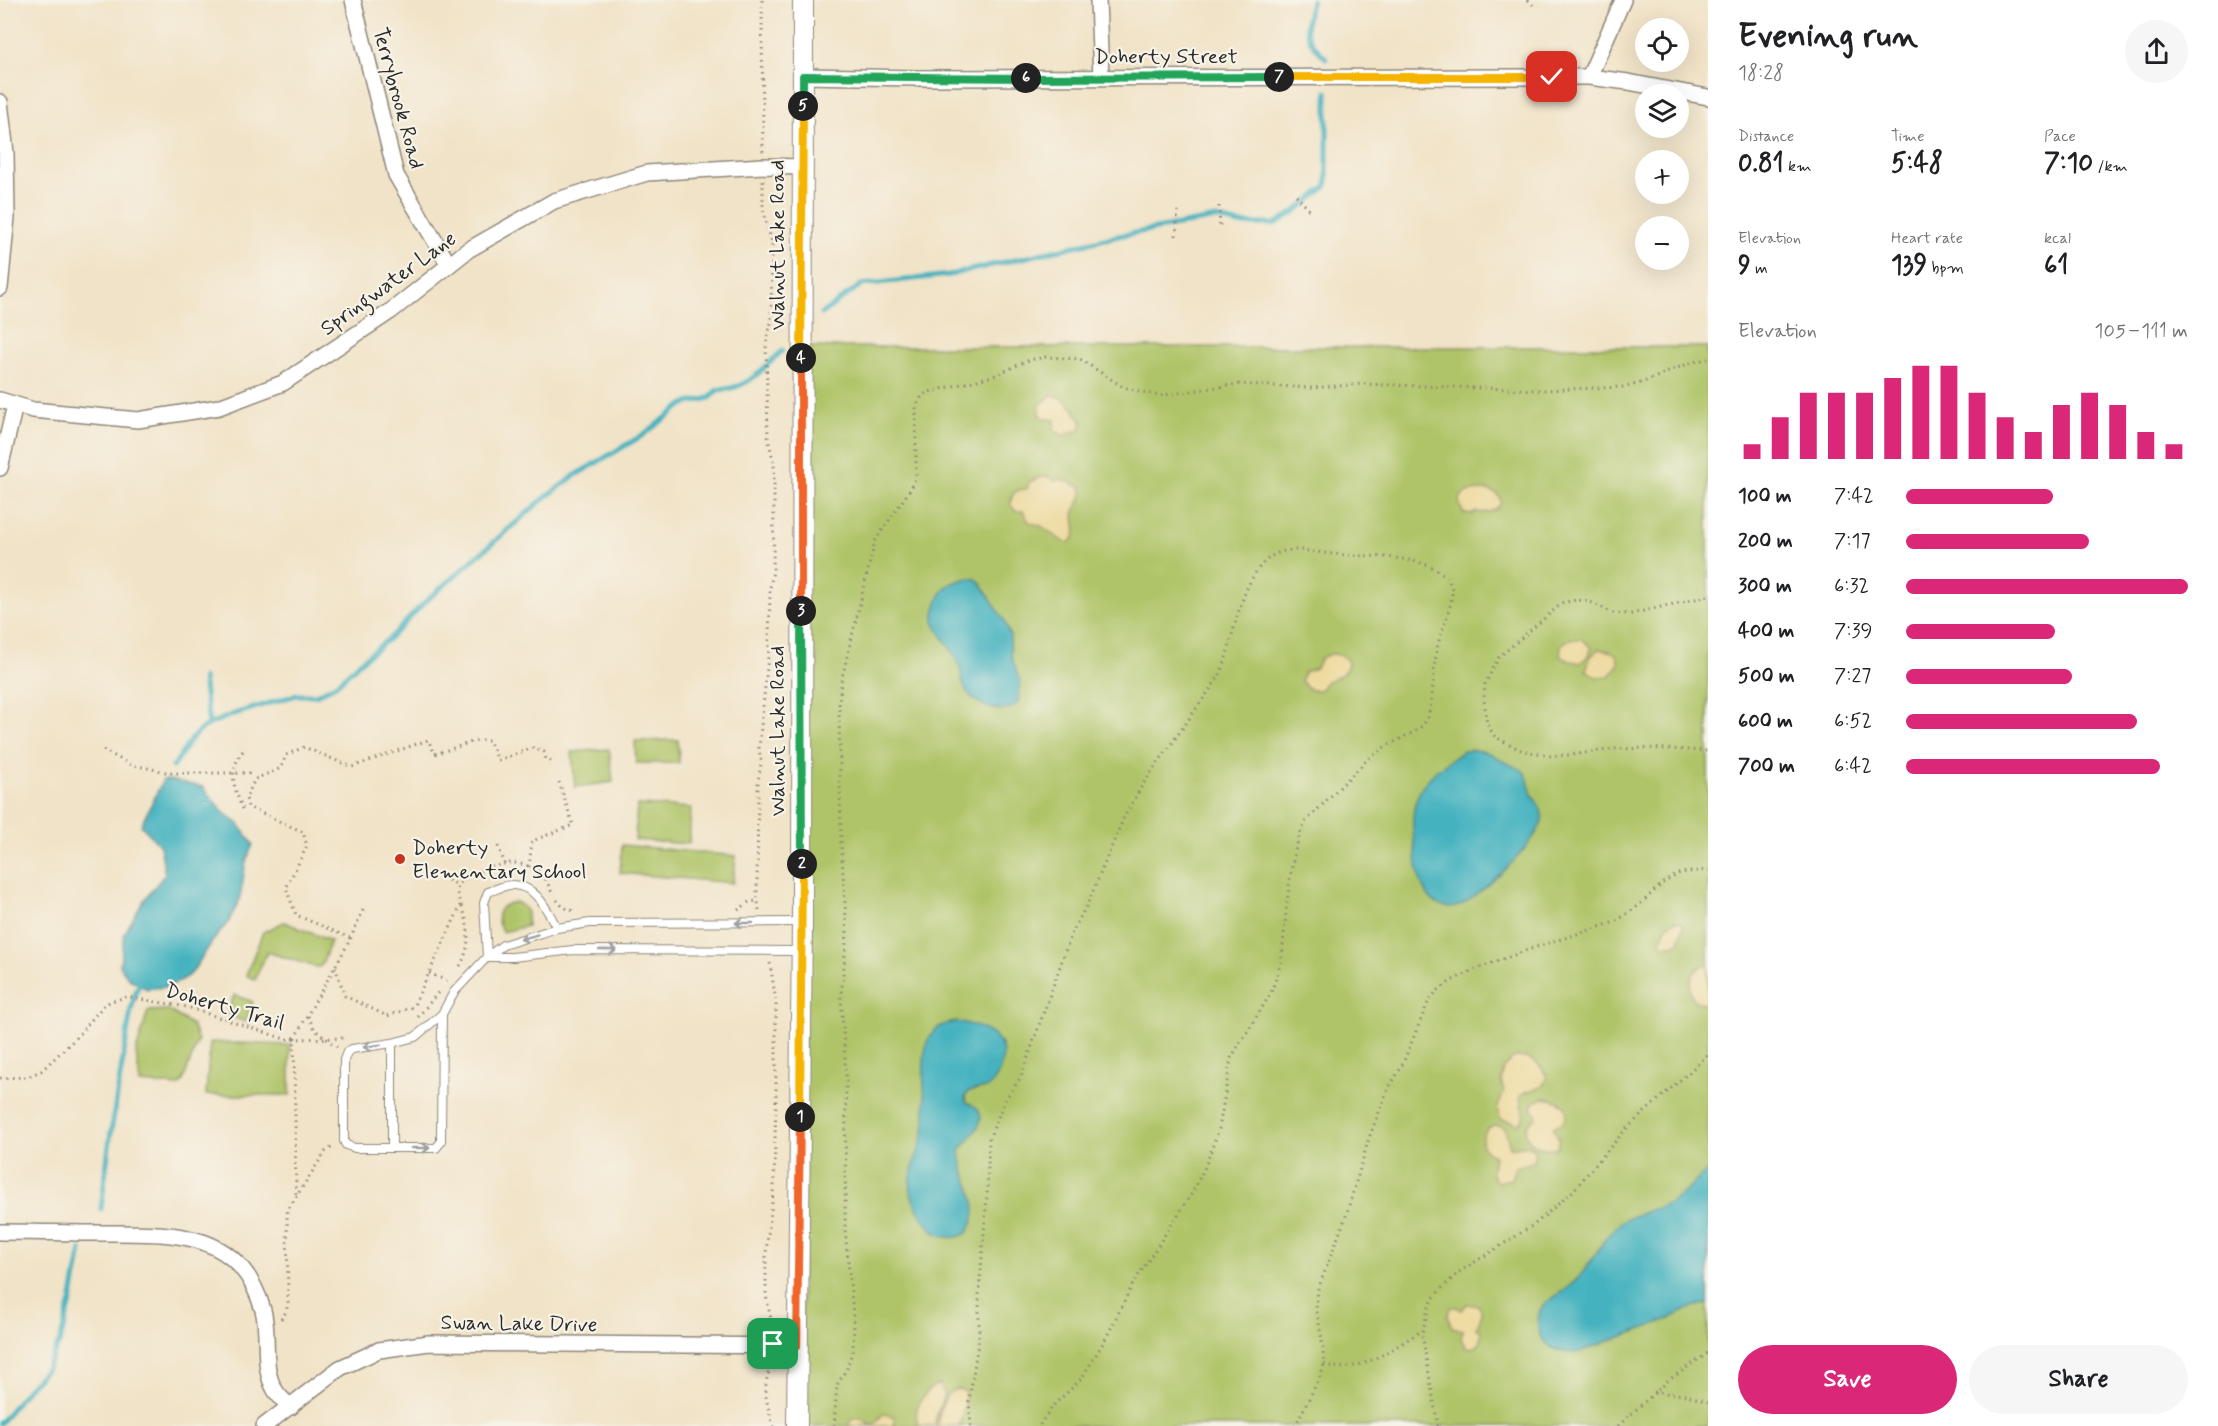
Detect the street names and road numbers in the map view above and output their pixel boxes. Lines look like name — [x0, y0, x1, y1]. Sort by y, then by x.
street label: Terrybrook Road — [366, 24, 430, 172]
street label: Doherty Street — [1094, 43, 1238, 71]
street label: Walnut Lake Road — [764, 160, 792, 330]
street label: Springwater Lane — [315, 225, 463, 344]
street label: Walnut Lake Road — [764, 646, 792, 816]
street label: Doherty Trail — [162, 977, 288, 1037]
street label: Swan Lake Drive — [440, 1309, 598, 1339]

